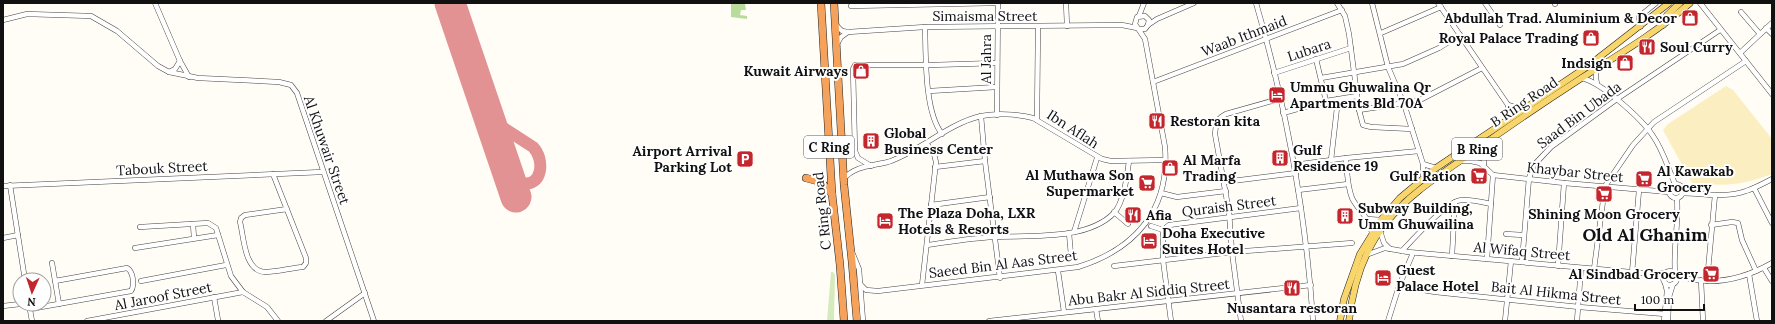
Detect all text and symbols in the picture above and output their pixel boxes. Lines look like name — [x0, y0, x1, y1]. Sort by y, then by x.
street label: Simaisma Street — [932, 7, 1038, 25]
shop icon: Abdullah Trad. Aluminium & Decor — [1680, 8, 1700, 28]
place label: Abdullah Trad. Aluminium & Decor — [1444, 9, 1677, 27]
street label: Waab Ithmaid — [1199, 11, 1289, 61]
shop icon: Royal Palace Trading — [1581, 28, 1601, 48]
place label: Royal Palace Trading — [1439, 29, 1579, 47]
street label: Al Jahra — [977, 34, 995, 85]
street label: Lubara — [1285, 34, 1333, 66]
restaurant icon: Soul Curry — [1637, 37, 1657, 57]
place label: Soul Curry — [1660, 38, 1733, 56]
shop icon: Indsign — [1615, 53, 1635, 73]
place label: Indsign — [1561, 54, 1612, 72]
shop icon: Kuwait Airways — [851, 61, 871, 81]
place label: Kuwait Airways — [744, 62, 848, 80]
street label: B Ring Road — [1487, 73, 1561, 131]
place label: Ummu Ghuwalina Qr Apartments Bld 70A — [1290, 78, 1431, 112]
street label: Saad Bin Ubada — [1533, 78, 1625, 152]
hotel icon: Ummu Ghuwalina Qr Apartments Bld 70A — [1267, 85, 1287, 105]
street label: Al Khuwair Street — [300, 92, 354, 207]
street label: Ibn Aflah — [1044, 106, 1102, 152]
restaurant icon: Restoran kita — [1147, 111, 1167, 131]
place label: Restoran kita — [1170, 112, 1261, 130]
place label: Global Business Center — [884, 124, 993, 158]
building icon: Global Business Center — [861, 131, 881, 151]
road number: C Ring — [804, 136, 854, 158]
road number: B Ring — [1452, 138, 1502, 160]
place label: Gulf Residence 19 — [1293, 141, 1378, 175]
place label: Airport Arrival Parking Lot — [633, 142, 733, 176]
building icon: Gulf Residence 19 — [1270, 148, 1290, 168]
parking icon: Airport Arrival Parking Lot — [735, 149, 755, 169]
place label: Al Marfa Trading — [1183, 151, 1241, 185]
street label: Tabouk Street — [116, 157, 209, 179]
shop icon: Al Marfa Trading — [1160, 158, 1180, 178]
street label: Khaybar Street — [1526, 158, 1625, 186]
place label: Al Kawakab Grocery — [1657, 162, 1734, 196]
place label: Al Muthawa Son Supermarket — [1026, 166, 1134, 200]
supermarket icon: Gulf Ration — [1469, 166, 1489, 186]
place label: Gulf Ration — [1389, 167, 1466, 185]
supermarket icon: Al Kawakab Grocery — [1634, 169, 1654, 189]
street label: C Ring Road — [809, 171, 835, 251]
supermarket icon: Al Muthawa Son Supermarket — [1137, 173, 1157, 193]
supermarket icon: Shining Moon Grocery — [1594, 184, 1614, 204]
street label: Quraish Street — [1181, 191, 1278, 221]
place label: Subway Building, Umm Ghuwailina — [1358, 199, 1474, 233]
place label: The Plaza Doha, LXR Hotels & Resorts — [898, 204, 1036, 238]
restaurant icon: Afia — [1123, 205, 1143, 225]
place label: Shining Moon Grocery — [1528, 205, 1680, 223]
place label: Afia — [1146, 206, 1173, 224]
building icon: Subway Building, Umm Ghuwailina — [1335, 206, 1355, 226]
hotel icon: The Plaza Doha, LXR Hotels & Resorts — [875, 211, 895, 231]
district label: Old Al Ghanim — [1582, 223, 1708, 246]
place label: Doha Executive Suites Hotel — [1162, 224, 1265, 258]
hotel icon: Doha Executive Suites Hotel — [1139, 231, 1159, 251]
street label: Al Wifaq Street — [1472, 238, 1572, 264]
street label: Saeed Bin Al Aas Street — [928, 246, 1079, 282]
place label: Guest Palace Hotel — [1396, 261, 1479, 295]
supermarket icon: Al Sindbad Grocery — [1701, 264, 1721, 284]
place label: Al Sindbad Grocery — [1569, 265, 1698, 283]
hotel icon: Guest Palace Hotel — [1373, 268, 1393, 288]
north arrow — [12, 272, 52, 312]
street label: Abu Bakr Al Siddiq Street — [1066, 275, 1231, 310]
street label: Bait Al Hikma Street — [1490, 277, 1623, 309]
street label: Al Jaroof Street — [112, 278, 214, 314]
restaurant icon: Nusantara restoran — [1282, 278, 1302, 298]
scale bar — [1635, 286, 1704, 312]
text: 100 m — [1641, 292, 1674, 307]
text: N — [26, 295, 36, 309]
place label: Nusantara restoran — [1227, 299, 1357, 317]

